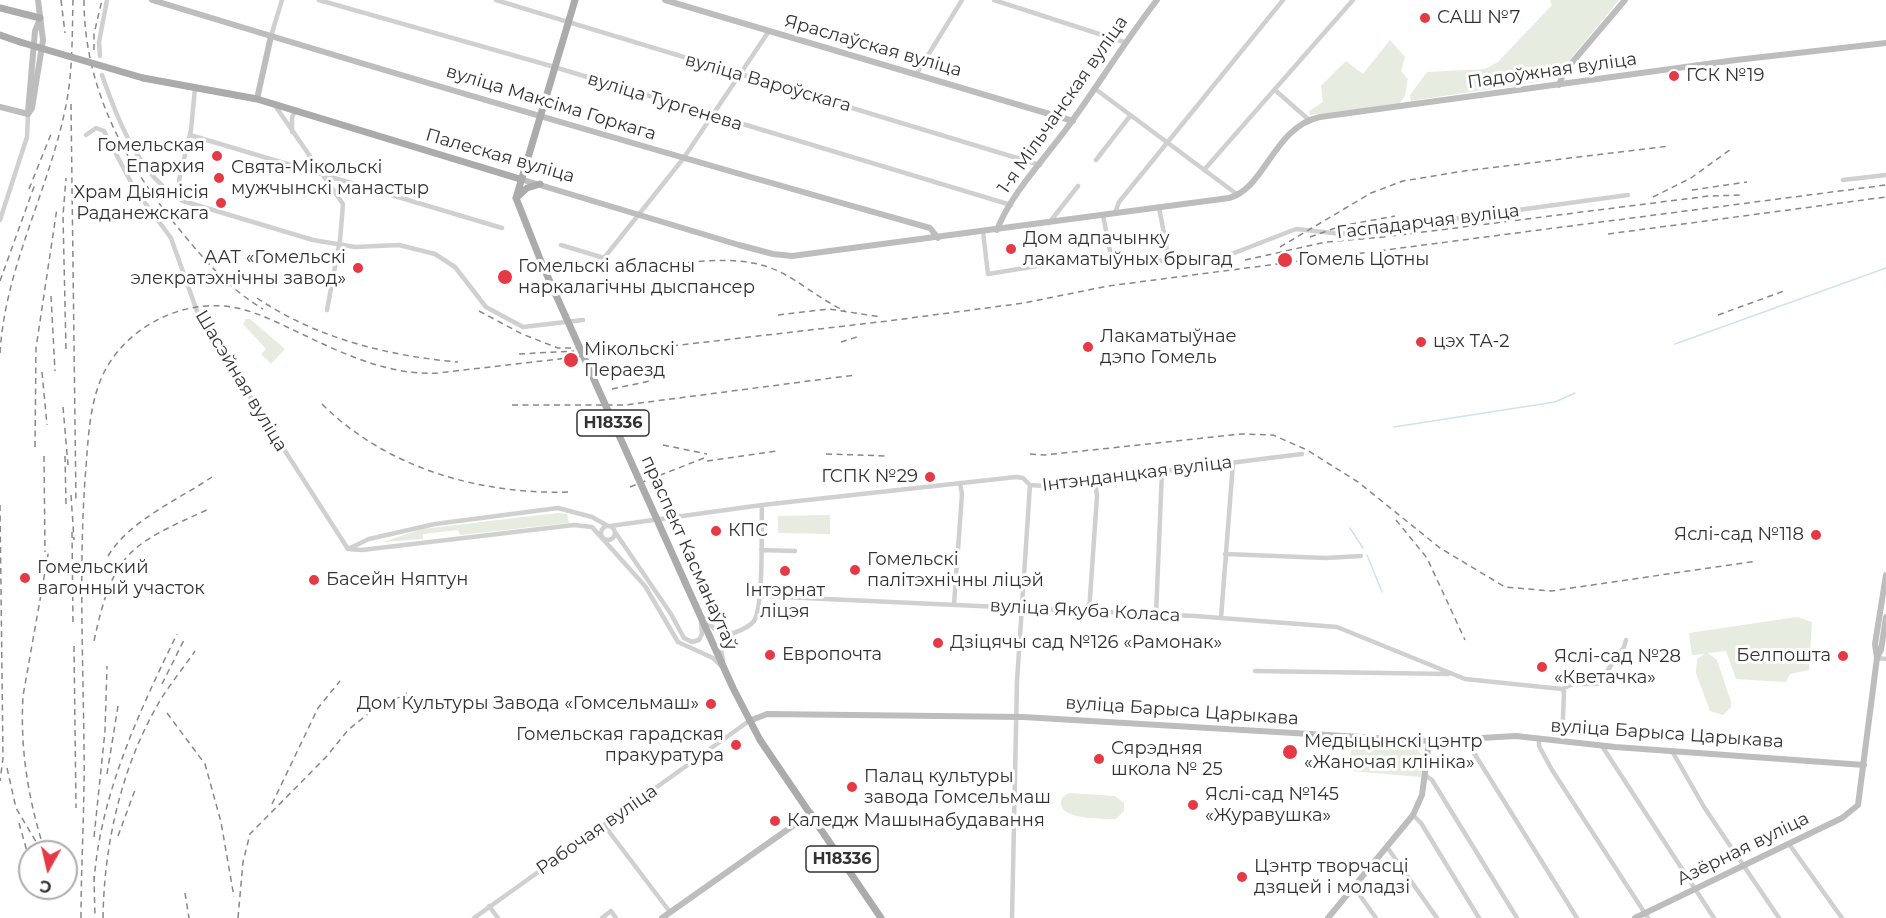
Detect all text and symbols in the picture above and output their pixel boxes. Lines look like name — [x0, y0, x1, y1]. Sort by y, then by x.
place label: САШ №7 — [1437, 7, 1520, 29]
street label: Яраслаўская вуліца — [782, 10, 964, 82]
marker: САШ №7 — [1418, 11, 1432, 25]
street label: 1-я Мільчанская вуліца — [993, 12, 1133, 198]
street label: Падоўжная вуліца — [1466, 48, 1638, 94]
street label: вуліца Вароўскага — [683, 49, 853, 117]
street label: вуліца Максіма Горкага — [443, 61, 659, 145]
place label: ГСК №19 — [1686, 65, 1764, 87]
street label: вуліца Тургенева — [585, 68, 745, 136]
marker: ГСК №19 — [1667, 69, 1681, 83]
street label: Палеская вуліца — [423, 124, 577, 188]
place label: Гомельская Епархия — [97, 135, 205, 178]
marker: Гомельская Епархия — [210, 149, 224, 163]
place label: Свята-Мікольскі мужчынскі манастыр — [231, 157, 429, 200]
marker: Свята-Мікольскі мужчынскі манастыр — [212, 171, 226, 185]
place label: Храм Дыянісія Раданежскага — [73, 182, 209, 224]
marker: Храм Дыянісія Раданежскага — [214, 196, 228, 210]
street label: Гаспадарчая вуліца — [1335, 200, 1521, 244]
place label: Дом адпачынку лакаматыўных брыгад — [1023, 228, 1233, 270]
marker: Дом адпачынку лакаматыўных брыгад — [1004, 242, 1018, 256]
place label: ААТ «Гомельскі элекратэхнічны завод» — [130, 247, 346, 290]
place label: Гомель Цотны — [1298, 249, 1429, 271]
marker: Гомель Цотны — [1276, 251, 1294, 269]
place label: Гомельскі абласны наркалагічны дыспансер — [518, 256, 755, 298]
marker: ААТ «Гомельскі элекратэхнічны завод» — [351, 261, 365, 275]
marker: Гомельскі абласны наркалагічны дыспансер — [496, 268, 514, 286]
street label: Шасэйная вуліца — [190, 306, 292, 456]
place label: Лакаматыўнае дэпо Гомель — [1100, 326, 1237, 368]
place label: цэх ТА-2 — [1433, 331, 1509, 353]
marker: цэх ТА-2 — [1414, 335, 1428, 349]
place label: Мікольскі Пераезд — [584, 339, 675, 382]
marker: Лакаматыўнае дэпо Гомель — [1081, 340, 1095, 354]
marker: Мікольскі Пераезд — [562, 351, 580, 369]
road number: Н18336 — [577, 410, 649, 436]
street label: праспект Касманаўтаў — [636, 452, 742, 654]
street label: Інтэнданцкая вуліца — [1041, 452, 1233, 496]
place label: ГСПК №29 — [821, 466, 918, 488]
marker: ГСПК №29 — [923, 470, 937, 484]
place label: КПС — [728, 520, 768, 542]
marker: КПС — [709, 524, 723, 538]
place label: Яслі-сад №118 — [1674, 524, 1804, 546]
marker: Яслі-сад №118 — [1809, 528, 1823, 542]
place label: Гомельскі палітэхнічны ліцэй — [867, 549, 1044, 592]
place label: Гомельский вагонный участок — [37, 557, 205, 600]
marker: Гомельскі палітэхнічны ліцэй — [848, 563, 862, 577]
marker: Інтэрнат ліцэя — [778, 564, 792, 578]
place label: Басейн Няптун — [326, 569, 468, 591]
marker: Гомельский вагонный участок — [18, 571, 32, 585]
marker: Басейн Няптун — [307, 573, 321, 587]
place label: Інтэрнат ліцэя — [745, 580, 825, 622]
street label: вуліца Якуба Коласа — [989, 595, 1181, 627]
place label: Дзіцячы сад №126 «Рамонак» — [950, 632, 1222, 654]
marker: Дзіцячы сад №126 «Рамонак» — [931, 636, 945, 650]
place label: Европочта — [782, 644, 882, 666]
place label: Белпошта — [1736, 645, 1831, 667]
place label: Яслі-сад №28 «Кветачка» — [1554, 646, 1681, 688]
marker: Европочта — [763, 648, 777, 662]
marker: Белпошта — [1836, 649, 1850, 663]
marker: Яслі-сад №28 «Кветачка» — [1535, 660, 1549, 674]
street label: вуліца Барыса Царыкава — [1065, 692, 1299, 730]
place label: Дом Культуры Завода «Гомсельмаш» — [357, 693, 699, 715]
marker: Дом Культуры Завода «Гомсельмаш» — [704, 697, 718, 711]
street label: вуліца Барыса Царыкава — [1550, 715, 1784, 753]
place label: Гомельская гарадская пракуратура — [516, 724, 724, 766]
place label: Медыцынскі цэнтр «Жаночая клініка» — [1304, 731, 1483, 774]
marker: Гомельская гарадская пракуратура — [729, 738, 743, 752]
place label: Сярэдняя школа № 25 — [1111, 738, 1223, 780]
marker: Медыцынскі цэнтр «Жаночая клініка» — [1281, 743, 1299, 761]
marker: Сярэдняя школа № 25 — [1092, 752, 1106, 766]
place label: Палац культуры завода Гомсельмаш — [864, 766, 1051, 808]
street label: Рабочая вуліца — [532, 780, 662, 880]
marker: Палац культуры завода Гомсельмаш — [845, 780, 859, 794]
place label: Яслі-сад №145 «Журавушка» — [1205, 784, 1339, 826]
marker: Яслі-сад №145 «Журавушка» — [1186, 798, 1200, 812]
street label: Азёрная вуліца — [1673, 808, 1813, 890]
place label: Каледж Машынабудавання — [787, 810, 1045, 832]
marker: Каледж Машынабудавання — [768, 814, 782, 828]
north arrow — [18, 840, 78, 900]
road number: Н18336 — [806, 846, 878, 872]
place label: Цэнтр творчасці дзяцей і моладзі — [1254, 856, 1410, 898]
marker: Цэнтр творчасці дзяцей і моладзі — [1235, 870, 1249, 884]
text: С — [39, 876, 53, 897]

